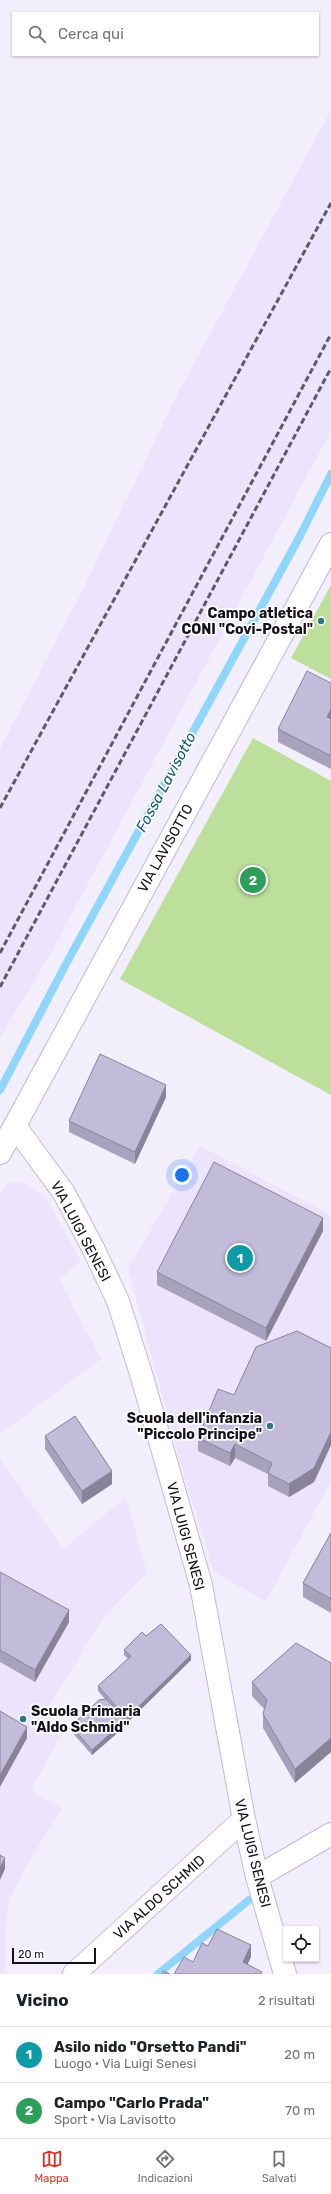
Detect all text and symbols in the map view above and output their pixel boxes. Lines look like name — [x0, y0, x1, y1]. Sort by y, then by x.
search box — [12, 12, 319, 56]
icon: search — [26, 23, 48, 45]
text: Cerca qui — [58, 25, 124, 43]
place label: Campo atletica CONI "Covi-Postal" — [181, 605, 313, 638]
marker: Campo atletica CONI "Covi-Postal" — [316, 616, 326, 626]
water label: Fossa Lavisotto — [132, 729, 200, 835]
street label: VIA LAVISOTTO — [134, 801, 197, 895]
pin: 2 — [240, 865, 266, 895]
your location — [172, 1165, 192, 1185]
street label: VIA LUIGI SENESI — [47, 1178, 114, 1284]
pin: 1 — [227, 1243, 253, 1273]
place label: Scuola dell'infanzia "Piccolo Principe" — [127, 1410, 262, 1443]
marker: Scuola dell'infanzia "Piccolo Principe" — [265, 1421, 275, 1431]
street label: VIA LUIGI SENESI — [163, 1480, 208, 1592]
place label: Scuola Primaria "Aldo Schmid" — [31, 1703, 141, 1736]
marker: Scuola Primaria "Aldo Schmid" — [18, 1714, 28, 1724]
street label: VIA LUIGI SENESI — [231, 1797, 274, 1909]
street label: VIA ALDO SCHMID — [110, 1852, 209, 1943]
map controls — [283, 1926, 319, 1962]
button: locate — [283, 1926, 319, 1962]
scale bar — [12, 1946, 96, 1965]
text: 20 m — [18, 1948, 44, 1961]
text: Vicino — [16, 1990, 69, 2010]
text: 2 risultati — [258, 1993, 315, 2008]
text: Asilo nido "Orsetto Pandi" — [54, 2038, 247, 2056]
text: 1 — [26, 2047, 32, 2062]
text: 20 m — [284, 2047, 315, 2062]
text: Luogo · Via Luigi Senesi — [54, 2056, 196, 2071]
text: Campo "Carlo Prada" — [54, 2094, 209, 2112]
text: 2 — [25, 2103, 33, 2118]
text: 70 m — [285, 2103, 315, 2118]
text: Sport · Via Lavisotto — [54, 2112, 176, 2127]
tab: Mappa — [35, 2148, 69, 2185]
tab: Indicazioni — [138, 2148, 193, 2185]
tab: Salvati — [262, 2148, 296, 2185]

